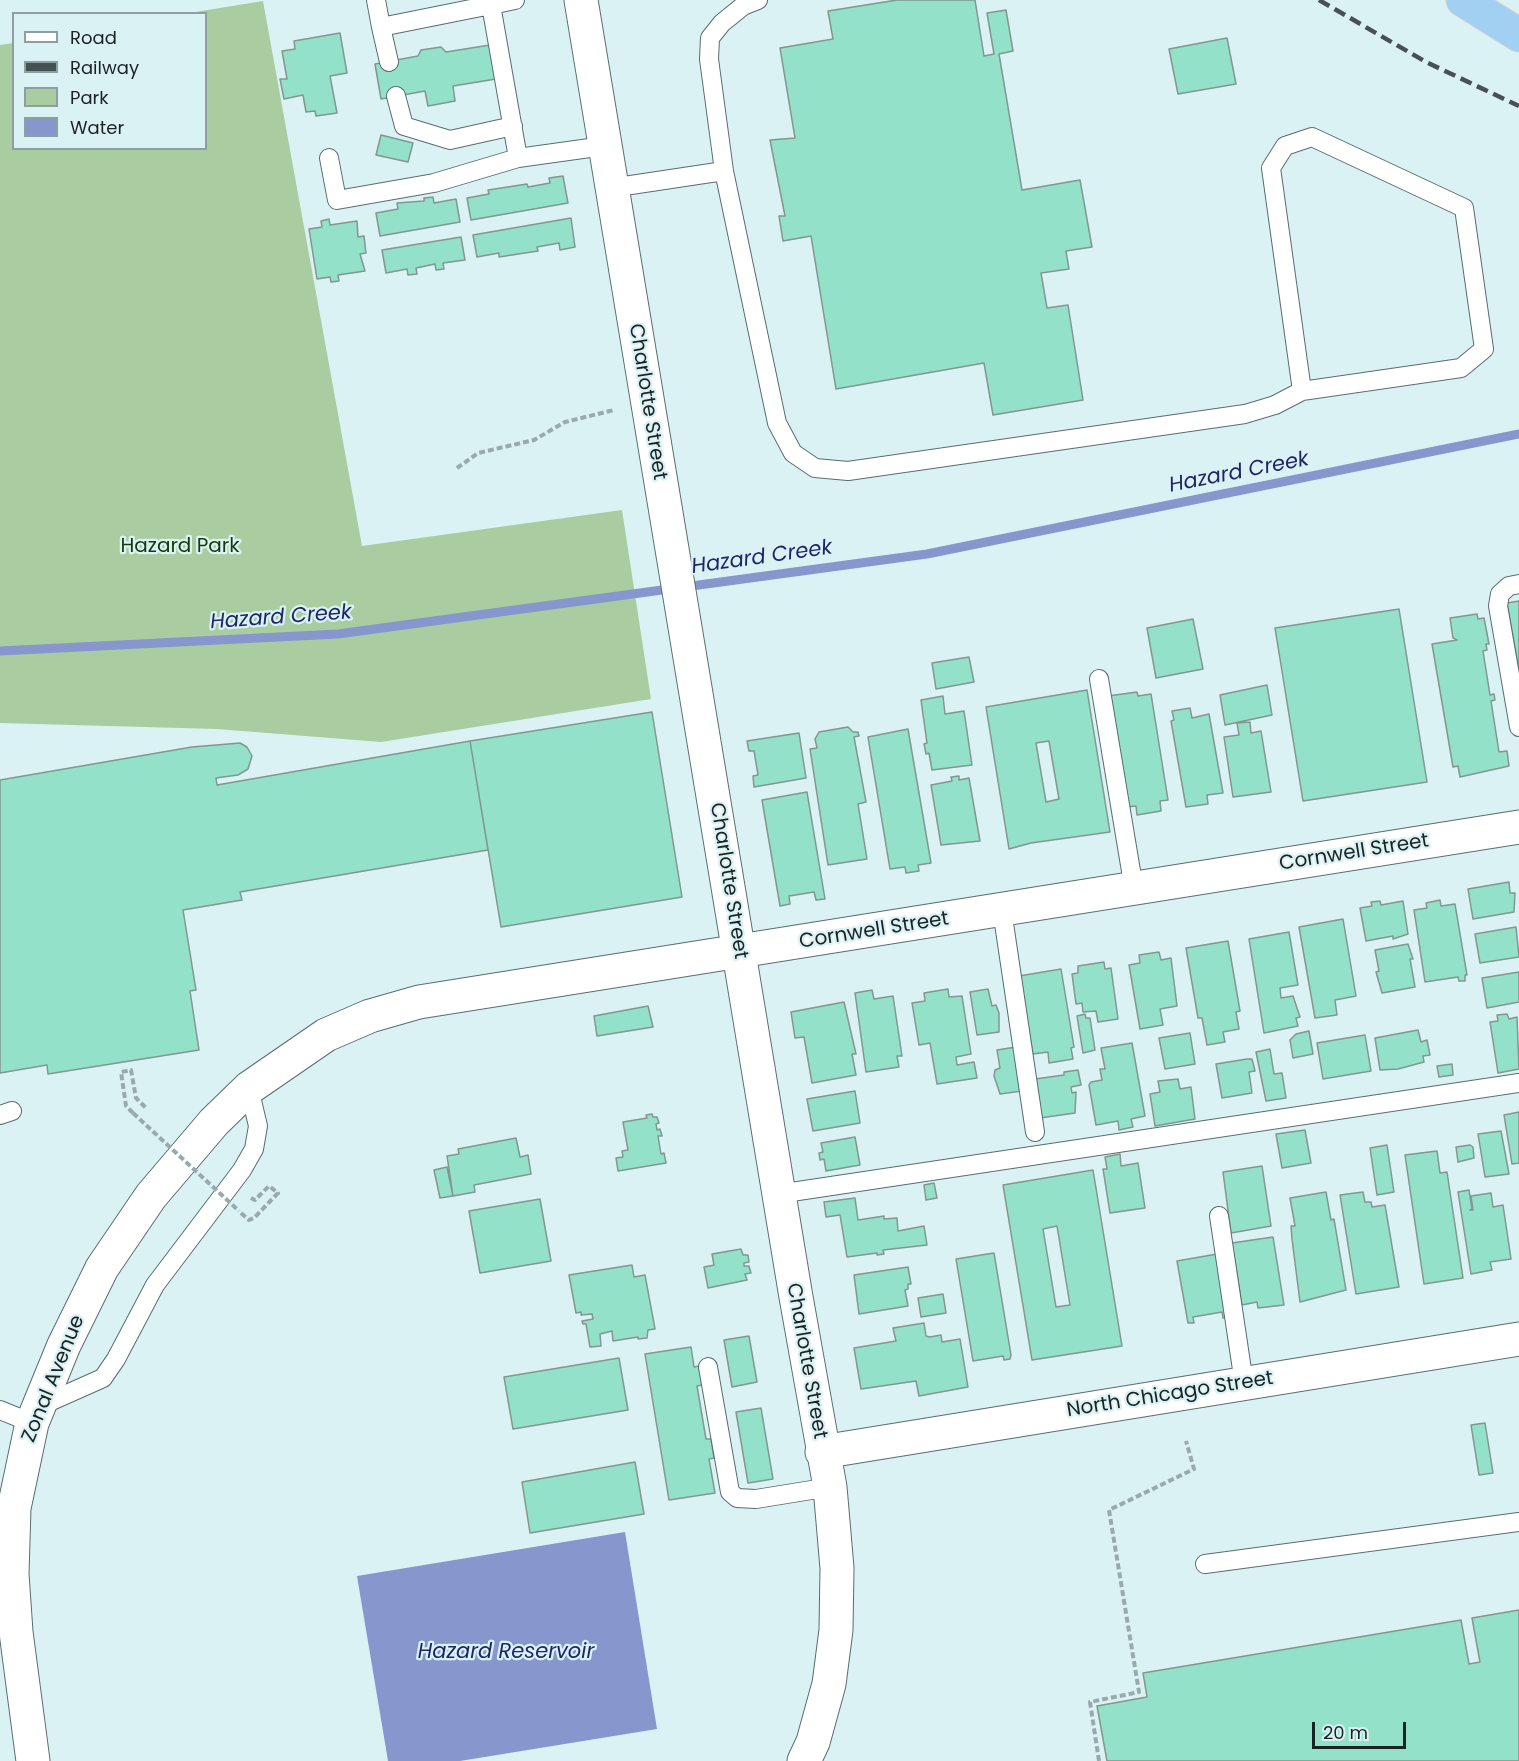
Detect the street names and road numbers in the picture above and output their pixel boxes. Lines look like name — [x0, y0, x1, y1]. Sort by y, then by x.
street label: Charlotte Street — [623, 322, 671, 482]
street label: Charlotte Street — [704, 801, 752, 961]
street label: Cornwell Street — [1278, 829, 1430, 877]
street label: Cornwell Street — [798, 907, 950, 955]
street label: Charlotte Street — [780, 1281, 832, 1441]
street label: Zonal Avenue — [18, 1312, 90, 1446]
street label: North Chicago Street — [1065, 1367, 1275, 1423]

